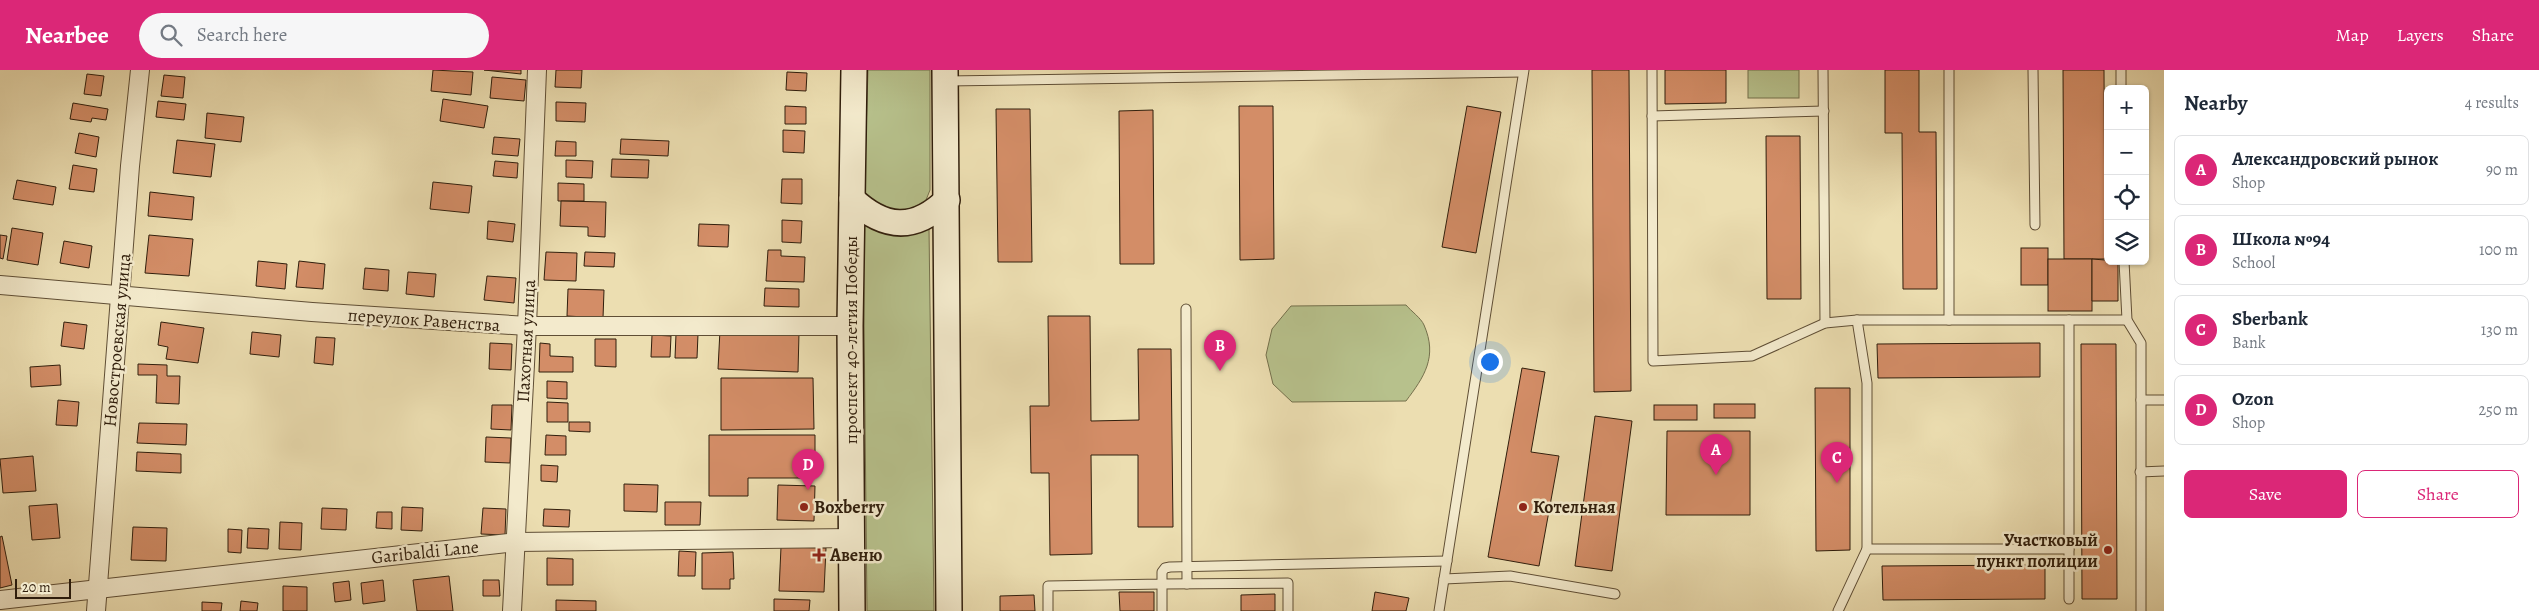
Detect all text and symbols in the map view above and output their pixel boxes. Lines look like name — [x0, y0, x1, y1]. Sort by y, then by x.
search box — [139, 13, 489, 58]
text: Nearbee — [25, 19, 109, 51]
icon: search — [157, 21, 185, 49]
text: Search here — [197, 22, 287, 48]
text: Map — [2336, 23, 2369, 47]
text: Layers — [2397, 23, 2444, 47]
text: Share — [2472, 23, 2514, 47]
map controls — [2104, 85, 2149, 265]
button: + — [2104, 85, 2149, 130]
text: Nearby — [2184, 89, 2247, 117]
text: 4 results — [2465, 92, 2519, 114]
button: − — [2104, 130, 2149, 175]
text: Александровский рынок — [2232, 146, 2438, 172]
text: A — [2196, 159, 2206, 181]
text: 90 m — [2486, 159, 2518, 181]
text: Shop — [2232, 172, 2265, 194]
button: locate — [2104, 175, 2149, 220]
button: layers — [2104, 220, 2149, 265]
text: Школа №94 — [2232, 226, 2330, 252]
street label: проспект 40-летия Победы — [839, 236, 863, 444]
text: B — [2196, 239, 2206, 261]
text: 100 m — [2479, 239, 2518, 261]
street label: Новостроевская улица — [97, 251, 137, 428]
text: School — [2232, 252, 2275, 274]
street label: Пахотная улица — [511, 278, 541, 403]
street label: переулок Равенства — [347, 303, 502, 337]
text: Sberbank — [2232, 306, 2308, 332]
text: C — [2196, 319, 2206, 341]
text: 130 m — [2481, 319, 2518, 341]
pin: B — [1204, 330, 1236, 371]
text: Bank — [2232, 332, 2266, 354]
your location — [1477, 349, 1503, 375]
text: Ozon — [2232, 386, 2274, 412]
text: D — [2195, 399, 2207, 421]
text: 250 m — [2479, 399, 2518, 421]
text: Shop — [2232, 412, 2265, 434]
pin: A — [1700, 434, 1732, 475]
pin: C — [1821, 442, 1853, 483]
pin: D — [792, 449, 824, 490]
button: Save — [2184, 470, 2347, 518]
button: Share — [2357, 470, 2519, 518]
place label: Boxberry — [814, 495, 885, 519]
place label: Котельная — [1533, 495, 1616, 519]
marker: Boxberry — [798, 501, 810, 513]
marker: Котельная — [1517, 501, 1529, 513]
place label: Участковый пункт полиции — [1976, 528, 2098, 573]
street label: Garibaldi Lane — [370, 534, 480, 570]
place label: Авеню — [829, 543, 883, 567]
marker: Участковый пункт полиции — [2102, 544, 2114, 556]
marker: Авеню — [812, 548, 826, 562]
scale bar — [15, 576, 71, 599]
text: 20 m — [22, 578, 51, 597]

